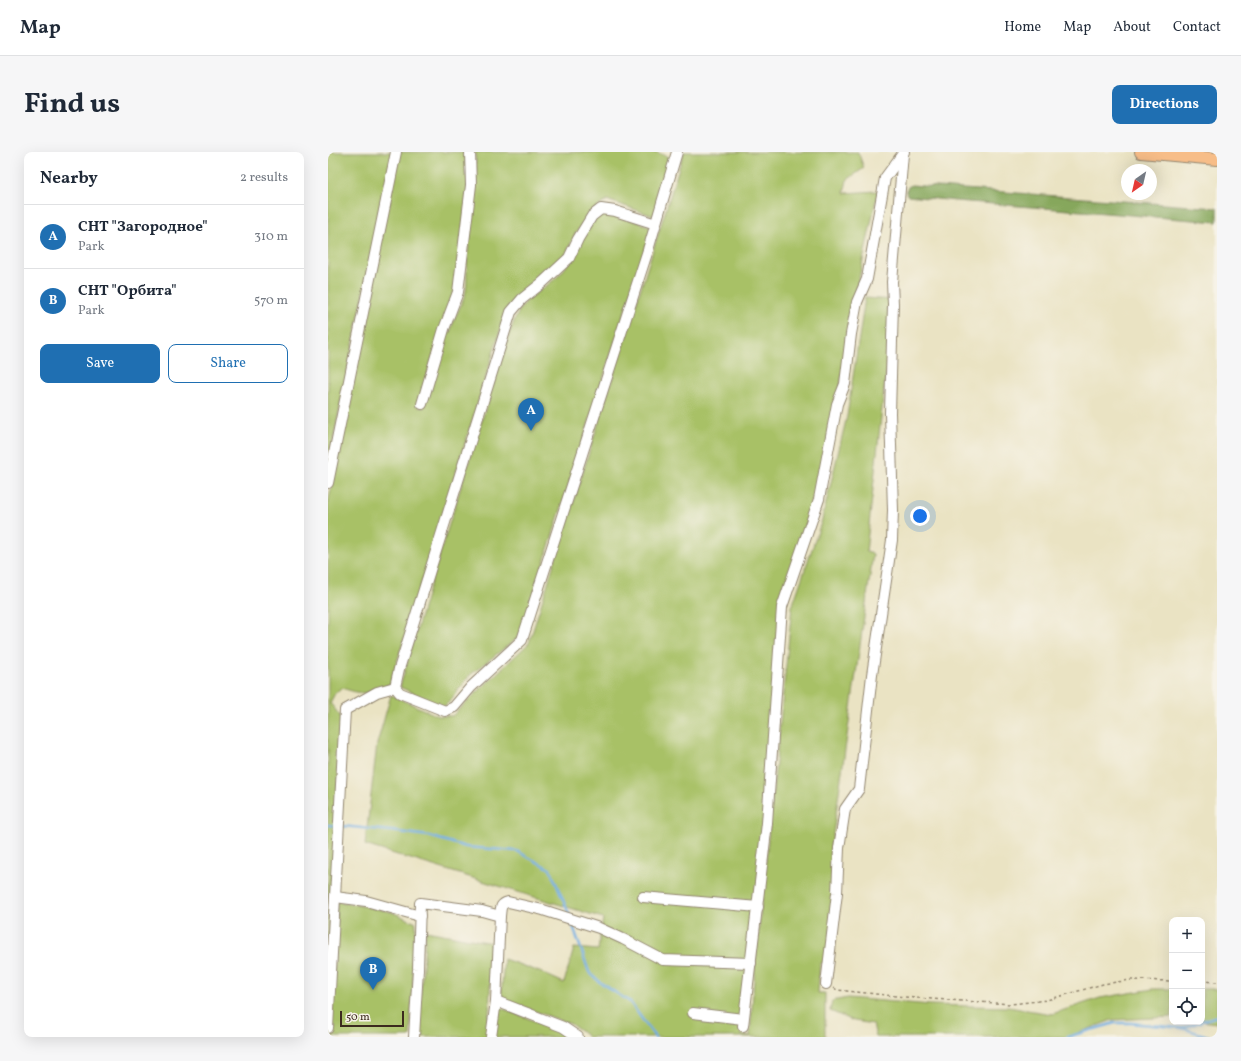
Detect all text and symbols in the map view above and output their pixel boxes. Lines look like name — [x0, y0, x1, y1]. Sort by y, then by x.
text: Map — [20, 15, 61, 41]
text: Home — [1004, 18, 1041, 37]
text: Map — [1063, 18, 1091, 37]
text: About — [1113, 18, 1151, 37]
text: Contact — [1173, 18, 1221, 37]
text: Find us — [24, 85, 120, 124]
button: Directions — [1112, 85, 1217, 124]
north arrow — [1121, 164, 1157, 200]
text: Nearby — [40, 167, 98, 190]
text: 2 results — [240, 169, 288, 187]
text: СНТ "Загородное" — [78, 217, 208, 238]
text: A — [48, 228, 58, 246]
text: 310 m — [254, 228, 288, 246]
text: Park — [78, 238, 105, 256]
text: CНТ "Орбита" — [78, 281, 177, 302]
text: B — [49, 292, 57, 310]
text: 570 m — [254, 292, 288, 310]
text: Park — [78, 302, 105, 320]
button: Save — [40, 344, 160, 383]
button: Share — [168, 344, 288, 383]
pin: A — [518, 398, 544, 431]
your location — [910, 506, 930, 526]
map controls — [1169, 917, 1205, 1025]
button: + — [1169, 917, 1205, 953]
button: − — [1169, 953, 1205, 989]
pin: B — [360, 957, 386, 990]
button: locate — [1169, 989, 1205, 1025]
scale bar — [340, 1009, 404, 1028]
text: 50 m — [346, 1010, 370, 1025]

